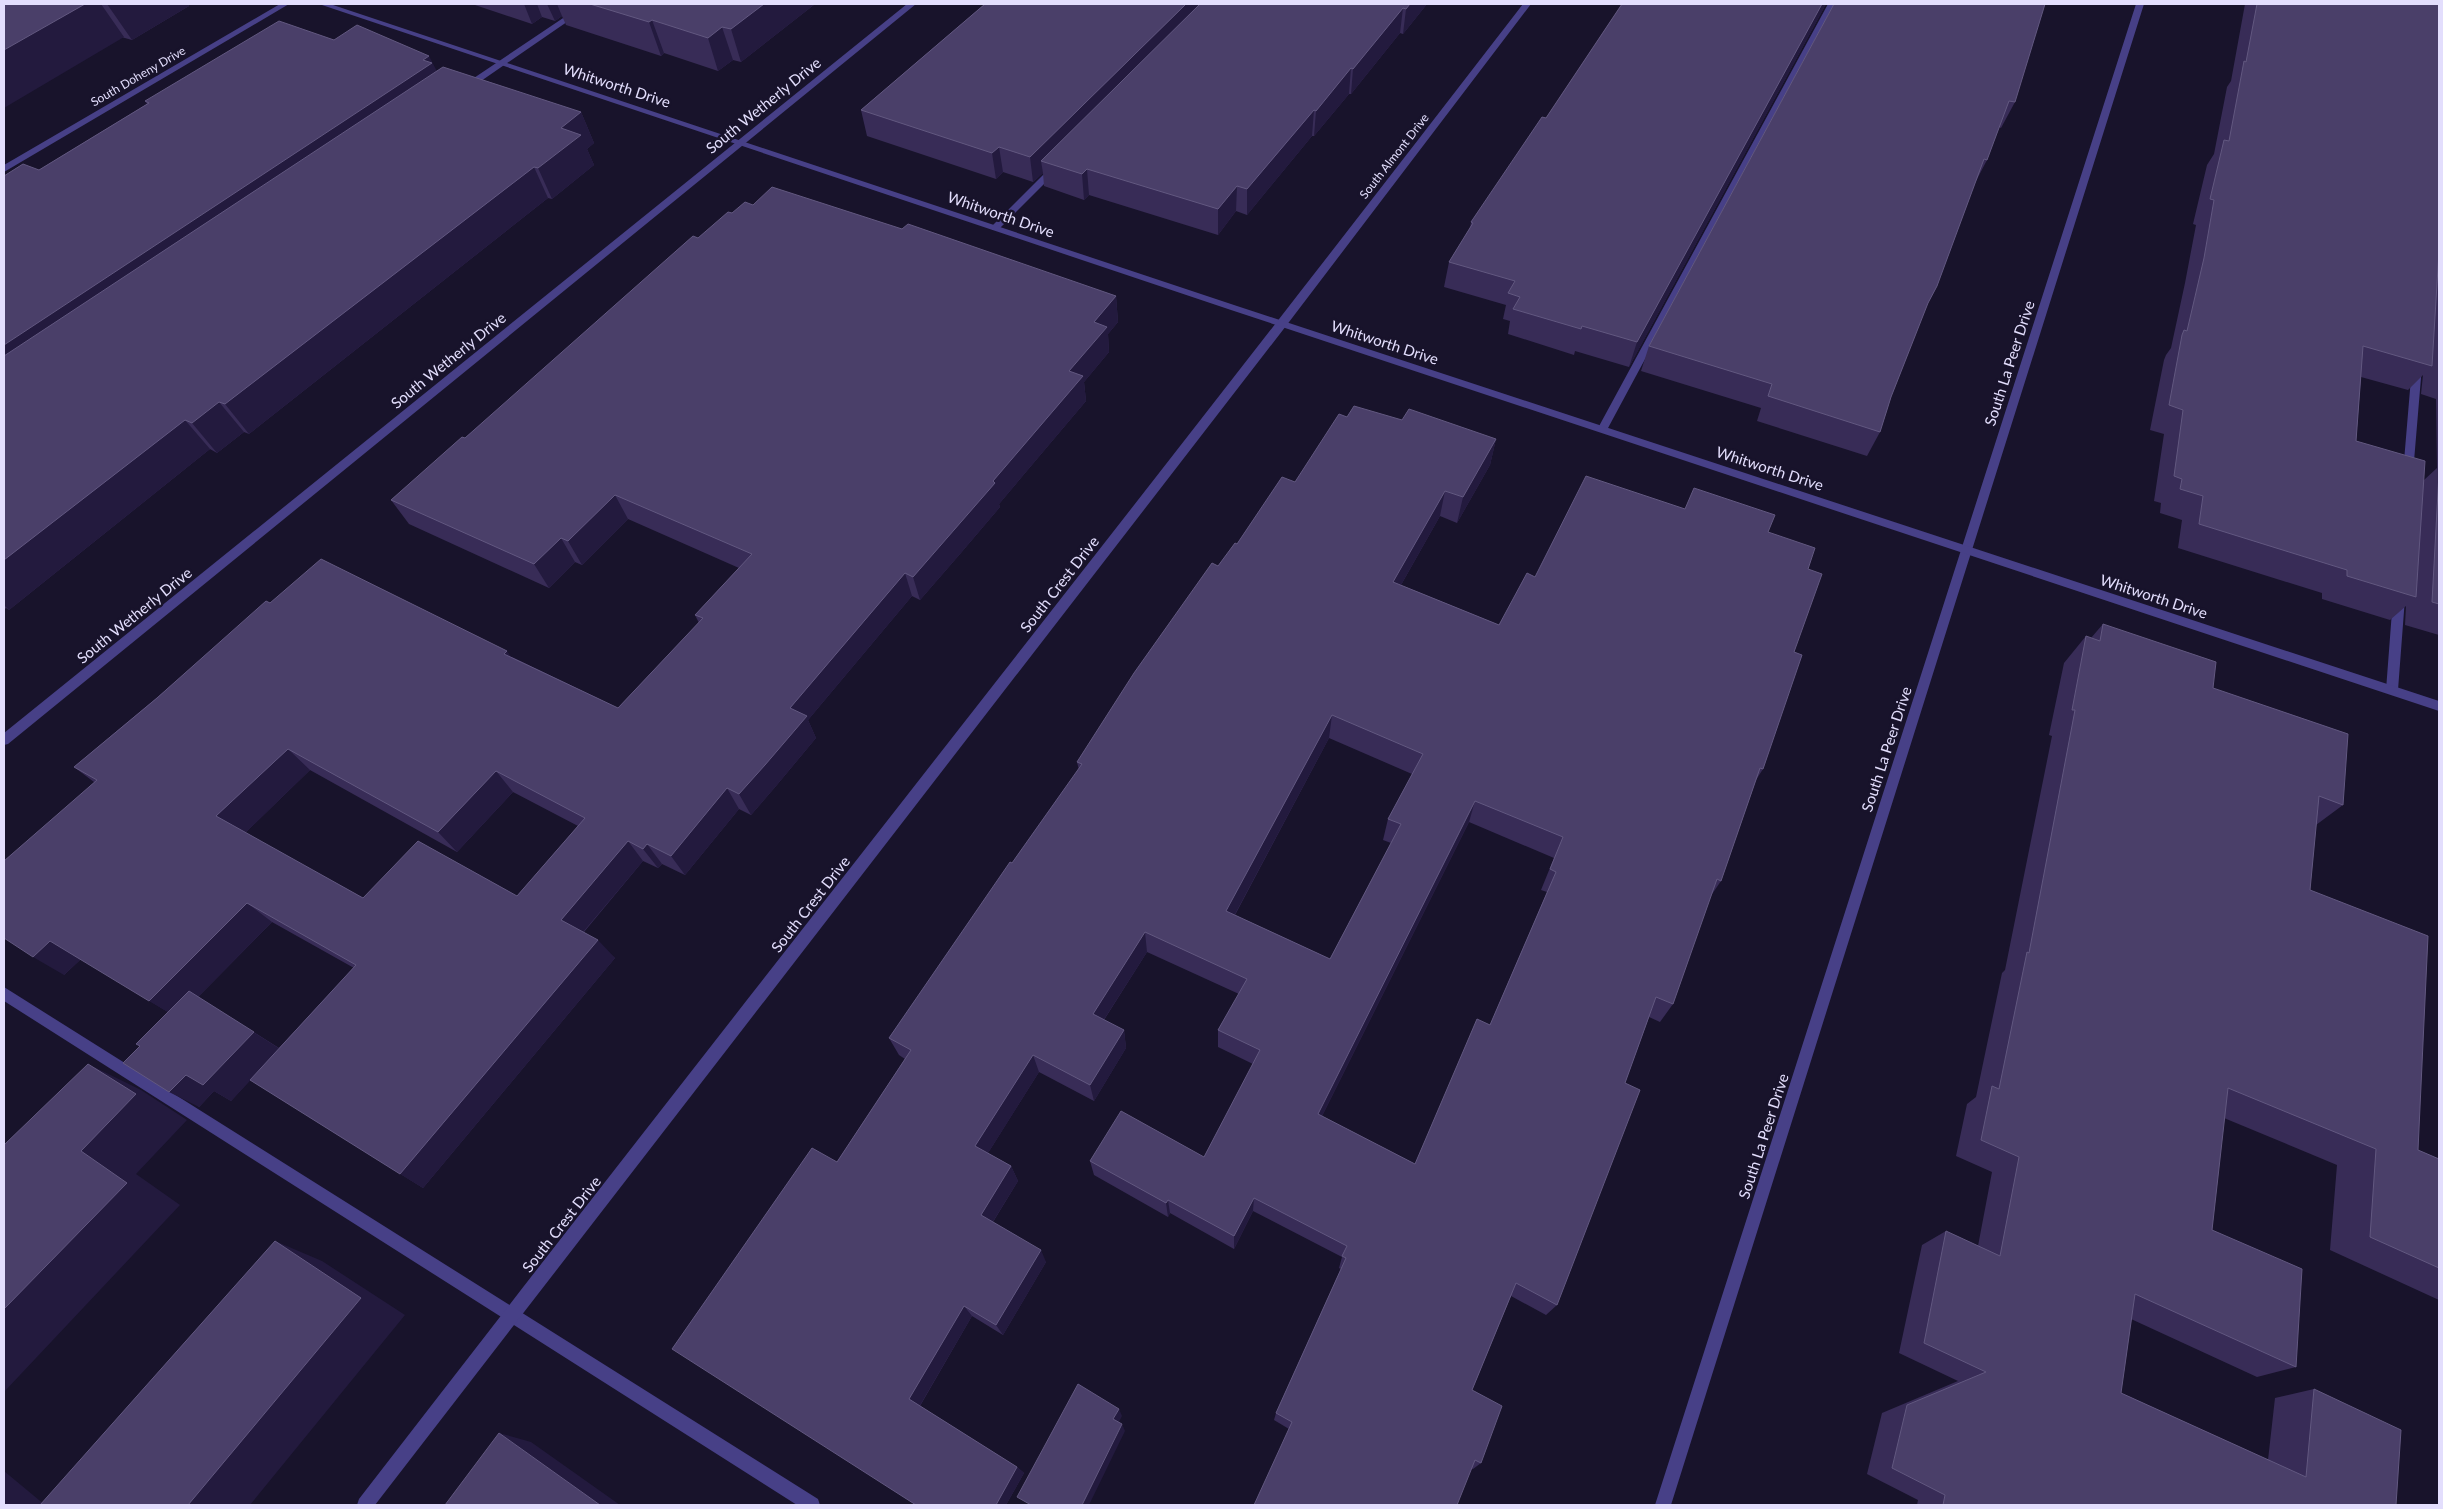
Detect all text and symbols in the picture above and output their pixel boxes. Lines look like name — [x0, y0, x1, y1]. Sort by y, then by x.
street label: South Doheny Drive — [88, 43, 188, 109]
street label: South Wetherly Drive — [702, 53, 824, 157]
street label: Whitworth Drive — [561, 59, 673, 111]
street label: South Almont Drive — [1356, 110, 1432, 202]
street label: Whitworth Drive — [945, 187, 1057, 241]
street label: South La Peer Drive — [1980, 298, 2038, 428]
street label: South Wetherly Drive — [387, 308, 509, 412]
street label: Whitworth Drive — [1329, 316, 1441, 368]
street label: Whitworth Drive — [1714, 442, 1826, 494]
street label: South Crest Drive — [1016, 532, 1102, 636]
street label: South Wetherly Drive — [73, 563, 195, 667]
street label: Whitworth Drive — [2098, 570, 2210, 622]
street label: South La Peer Drive — [1857, 684, 1915, 814]
street label: South Crest Drive — [767, 852, 853, 956]
street label: South La Peer Drive — [1734, 1071, 1792, 1201]
street label: South Crest Drive — [518, 1172, 604, 1276]

